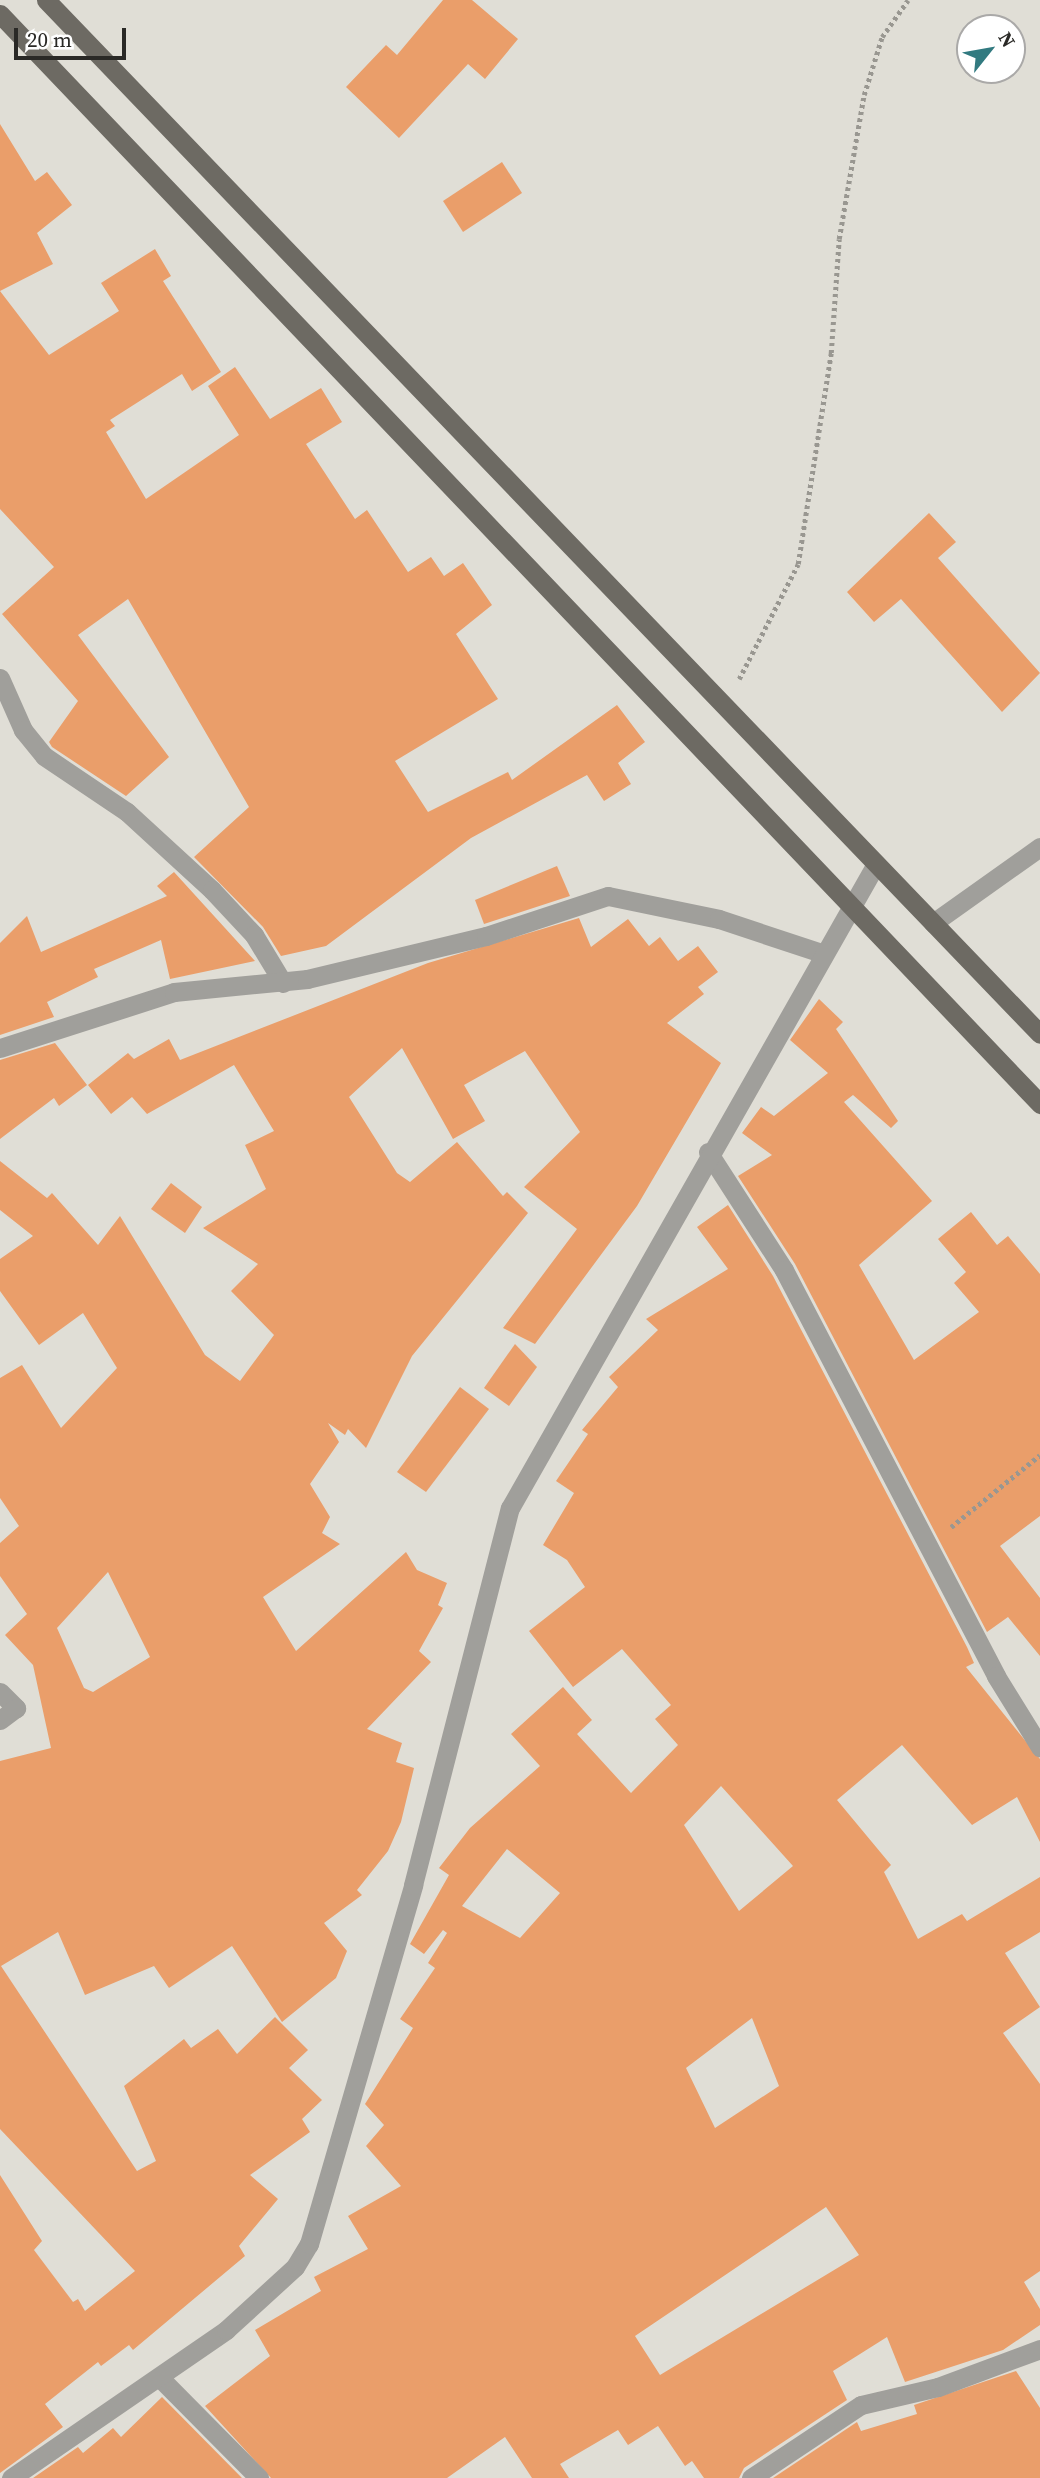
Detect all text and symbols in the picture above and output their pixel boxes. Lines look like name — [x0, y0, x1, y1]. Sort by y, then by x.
scale bar — [18, 14, 130, 58]
north arrow — [956, 14, 1026, 84]
text: 20 m — [27, 25, 72, 54]
text: N — [993, 27, 1022, 52]

